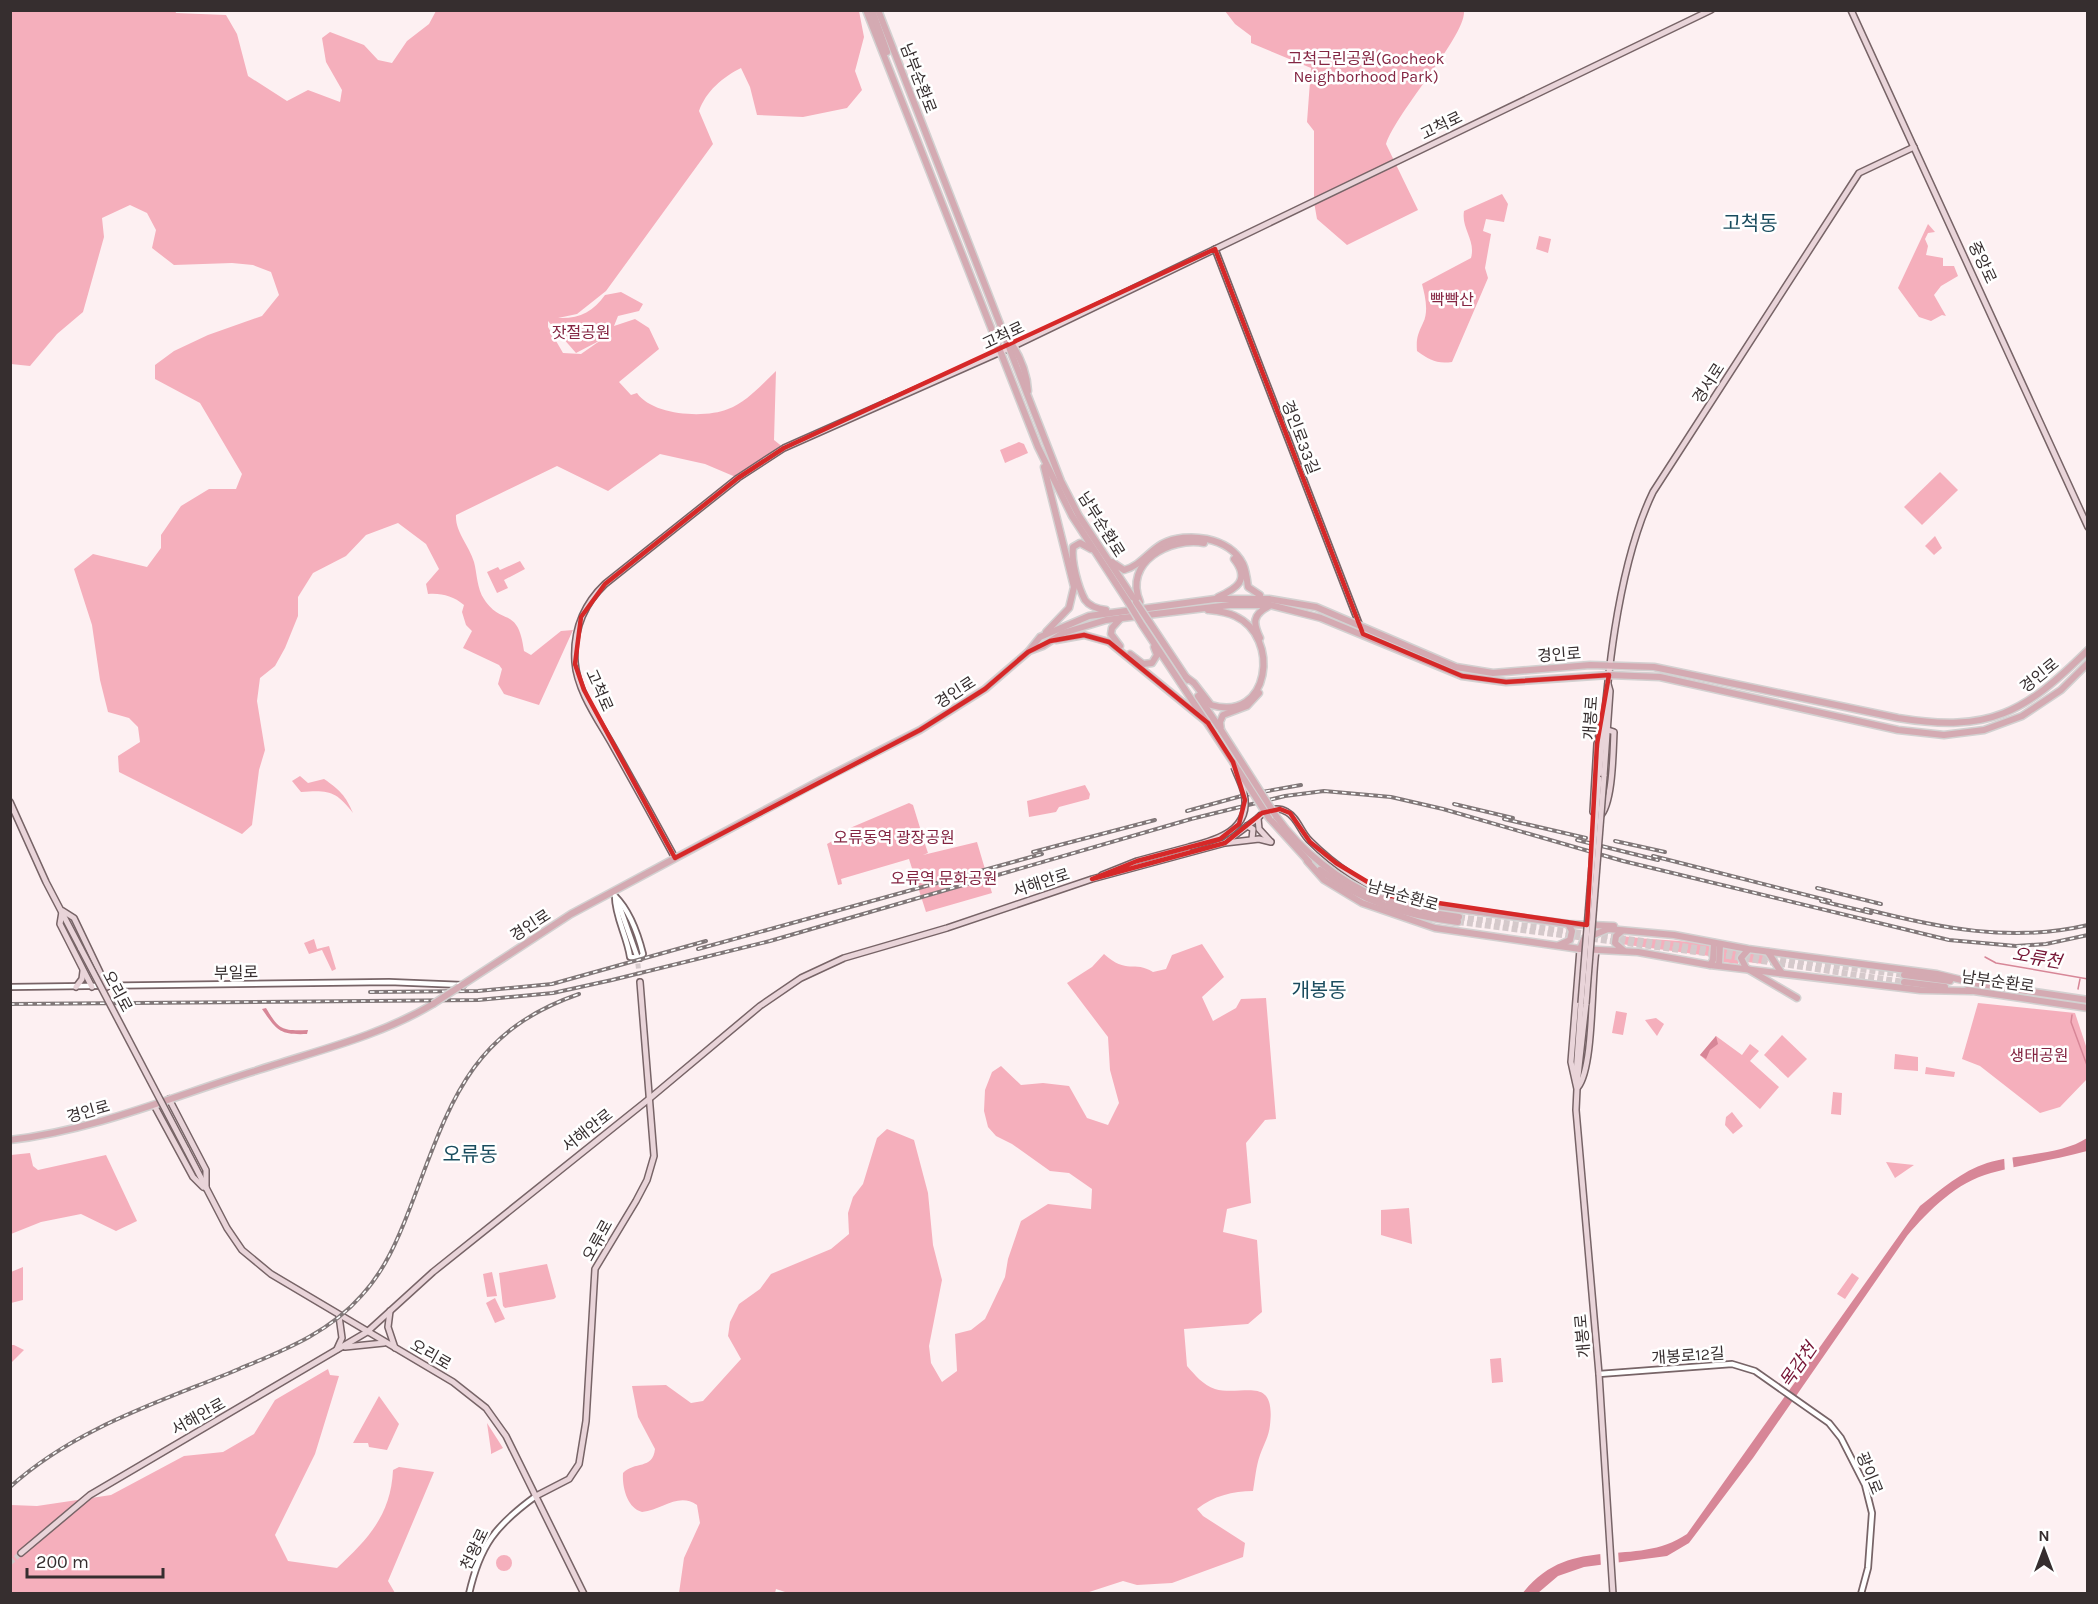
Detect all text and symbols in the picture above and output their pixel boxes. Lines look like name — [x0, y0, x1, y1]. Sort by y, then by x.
street label: 남부순환로 — [896, 40, 941, 116]
park label: 고척근린공원(Gocheok Neighborhood Park) — [1288, 49, 1444, 86]
street label: 고척로 — [1417, 107, 1465, 144]
district label: 고척동 — [1722, 212, 1778, 235]
street label: 중앙로 — [1965, 238, 2001, 286]
park label: 빡빡산 — [1430, 290, 1474, 309]
street label: 고척로 — [979, 317, 1027, 353]
park label: 잣절공원 — [552, 323, 610, 342]
street label: 경서로 — [1688, 359, 1729, 407]
street label: 경인로33길 — [1278, 397, 1323, 477]
street label: 남부순환로 — [1074, 488, 1129, 561]
street label: 경인로 — [1536, 643, 1582, 666]
street label: 경인로 — [2016, 654, 2063, 697]
street label: 고척로 — [582, 666, 617, 714]
street label: 경인로 — [932, 672, 979, 712]
street label: 개봉로 — [1579, 695, 1602, 741]
park label: 오류동역 광장공원 — [833, 828, 955, 847]
street label: 서해안로 — [1010, 864, 1072, 901]
park label: 오류역 문화공원 — [891, 869, 997, 888]
street label: 남부순환로 — [1365, 876, 1441, 915]
street label: 경인로 — [507, 905, 554, 945]
water label: 오류천 — [2011, 943, 2066, 974]
street label: 부일로 — [214, 963, 259, 982]
street label: 오리로 — [99, 967, 136, 1015]
street label: 남부순환로 — [1960, 967, 2036, 996]
district label: 개봉동 — [1291, 979, 1347, 1002]
park label: 생태공원 — [2010, 1046, 2068, 1065]
street label: 경인로 — [64, 1096, 112, 1127]
street label: 서해안로 — [558, 1105, 617, 1156]
district label: 오류동 — [442, 1143, 498, 1166]
street label: 오류로 — [578, 1216, 617, 1264]
street label: 개봉로 — [1571, 1313, 1594, 1359]
street label: 오리로 — [407, 1335, 455, 1374]
water label: 목감천 — [1775, 1336, 1823, 1392]
street label: 개봉로12길 — [1651, 1343, 1725, 1368]
street label: 서해안로 — [168, 1394, 229, 1439]
street label: 광이로 — [1852, 1449, 1887, 1497]
north arrow — [2014, 1520, 2074, 1580]
street label: 천왕로 — [456, 1525, 493, 1573]
text: N — [2038, 1526, 2050, 1545]
scale bar — [27, 1541, 164, 1579]
text: 200 m — [36, 1551, 89, 1573]

